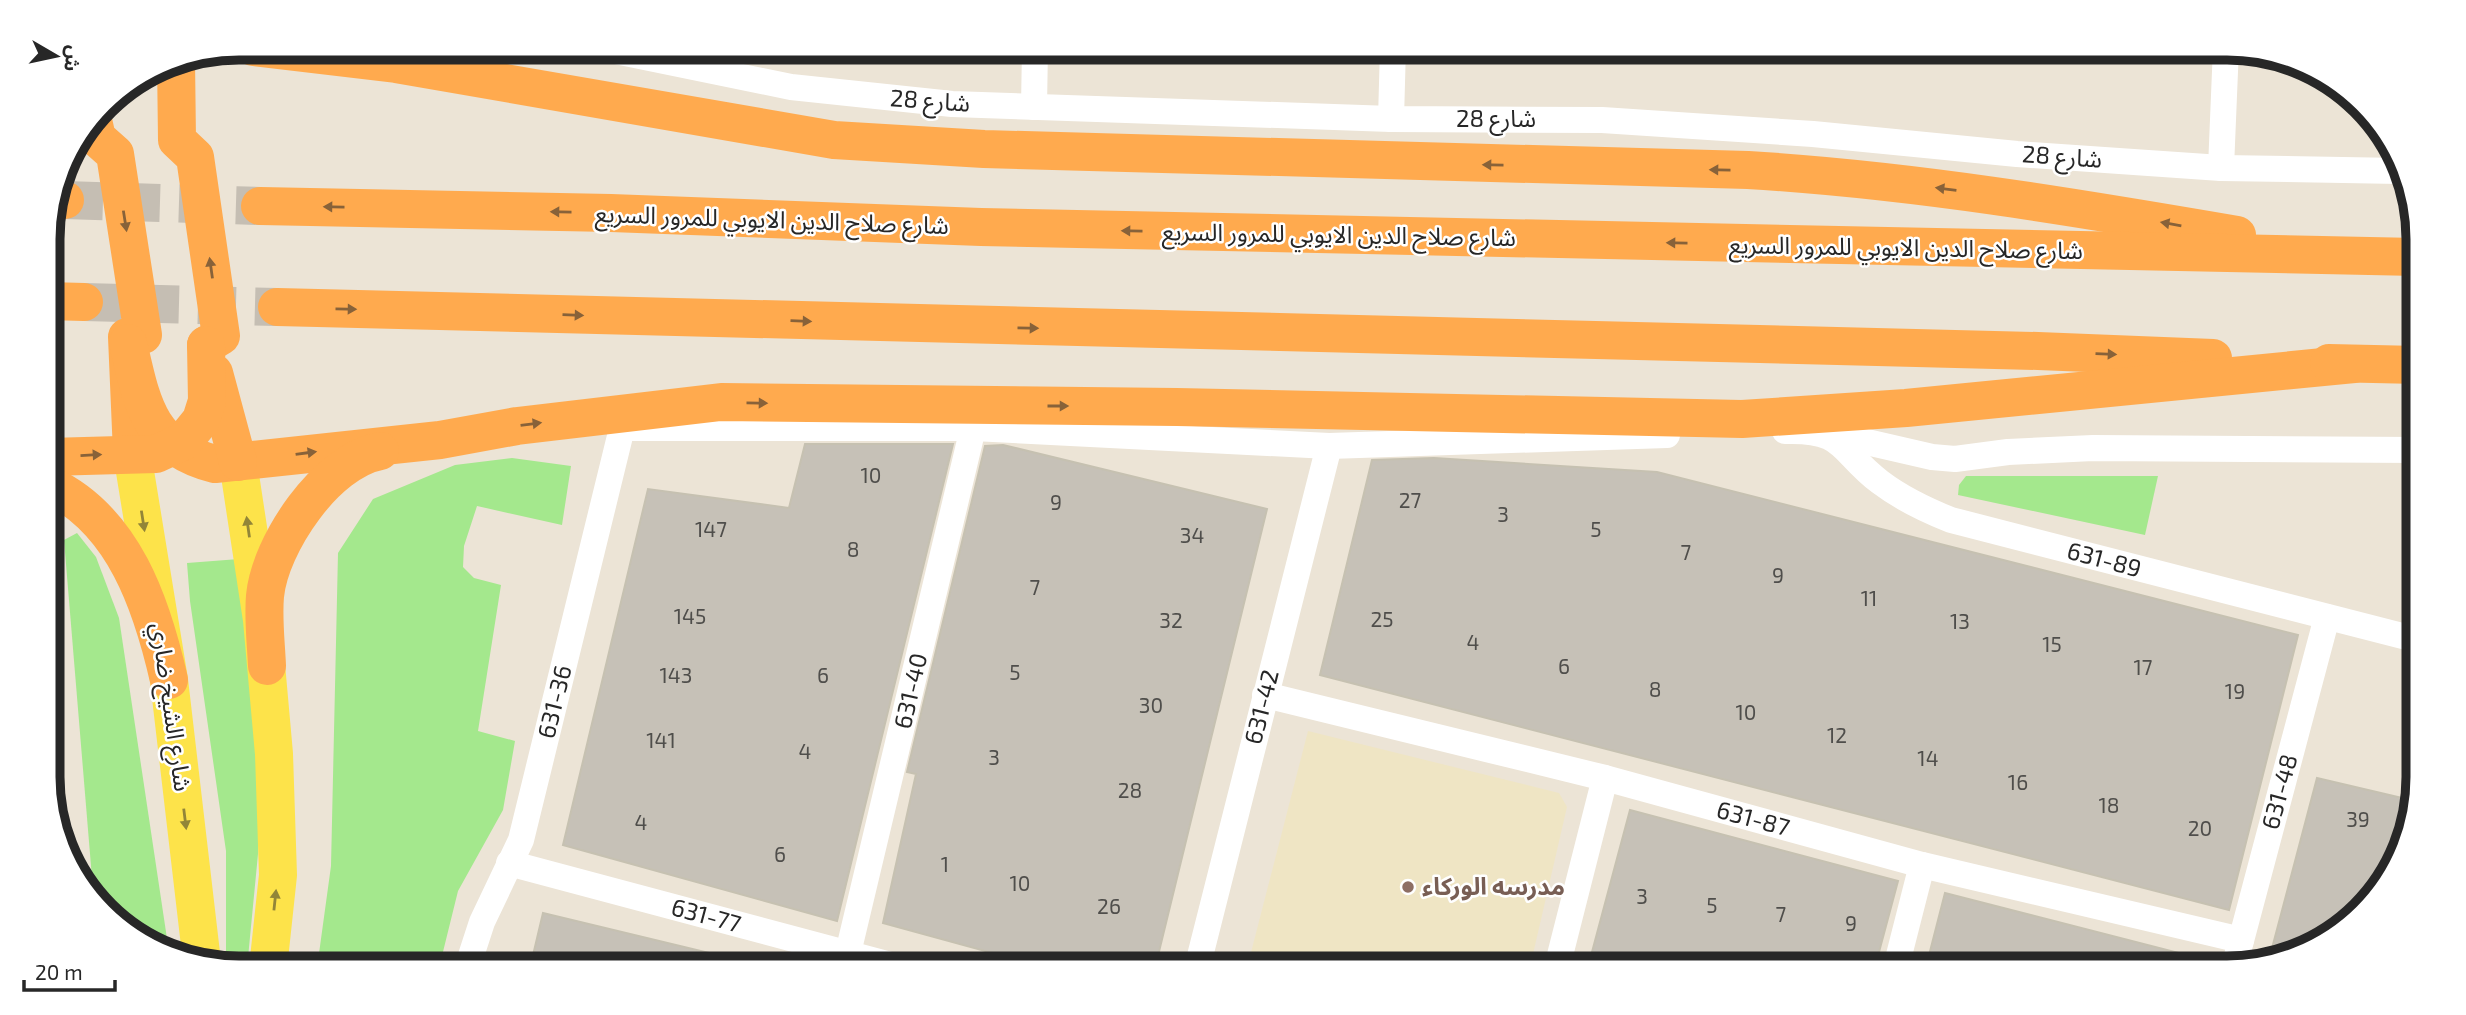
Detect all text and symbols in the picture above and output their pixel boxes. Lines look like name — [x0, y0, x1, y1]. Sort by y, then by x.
north arrow — [21, 21, 91, 91]
text: ش — [60, 44, 87, 73]
street label: شارع 28 — [889, 82, 971, 121]
street label: شارع 28 — [1456, 103, 1536, 136]
street label: شارع 28 — [2021, 138, 2103, 177]
one-way arrow — [1481, 159, 1503, 171]
one-way arrow — [1709, 164, 1731, 176]
one-way arrow — [1935, 183, 1957, 194]
street label: شارع صلاح الدين الايوبي للمرور السريع — [594, 198, 949, 245]
one-way arrow — [323, 201, 345, 213]
one-way arrow — [550, 206, 572, 218]
one-way arrow — [120, 210, 131, 232]
street label: شارع صلاح الدين الايوبي للمرور السريع — [1162, 216, 1516, 257]
one-way arrow — [2160, 218, 2182, 229]
one-way arrow — [1120, 225, 1142, 237]
street label: شارع صلاح الدين الايوبي للمرور السريع — [1729, 229, 2083, 270]
one-way arrow — [1666, 237, 1688, 249]
one-way arrow — [205, 257, 216, 279]
one-way arrow — [335, 303, 357, 314]
one-way arrow — [562, 309, 584, 320]
one-way arrow — [790, 316, 812, 327]
one-way arrow — [1017, 322, 1039, 333]
one-way arrow — [2095, 348, 2117, 359]
one-way arrow — [747, 397, 769, 408]
one-way arrow — [1048, 400, 1070, 412]
one-way arrow — [520, 418, 542, 429]
one-way arrow — [295, 448, 317, 459]
one-way arrow — [80, 450, 102, 461]
house number: 10 — [860, 462, 882, 487]
house number: 27 — [1399, 487, 1422, 512]
house number: 9 — [1050, 489, 1062, 514]
house number: 3 — [1497, 501, 1509, 526]
one-way arrow — [138, 510, 149, 532]
one-way arrow — [242, 516, 253, 538]
house number: 147 — [695, 516, 727, 541]
house number: 5 — [1590, 516, 1602, 541]
house number: 34 — [1180, 522, 1204, 547]
street label: 631-89 — [2064, 535, 2145, 582]
house number: 8 — [847, 536, 859, 561]
house number: 7 — [1681, 539, 1692, 564]
house number: 9 — [1772, 562, 1784, 587]
house number: 7 — [1030, 574, 1041, 599]
house number: 11 — [1861, 585, 1877, 610]
house number: 145 — [674, 603, 706, 628]
house number: 25 — [1370, 606, 1394, 631]
house number: 32 — [1159, 607, 1183, 632]
house number: 13 — [1950, 608, 1970, 633]
street label: شارع الشيخ ضاري — [141, 621, 199, 794]
house number: 4 — [1467, 629, 1479, 654]
house number: 15 — [2042, 631, 2062, 656]
street label: 631-40 — [887, 650, 932, 731]
house number: 6 — [1558, 653, 1570, 678]
house number: 17 — [2133, 654, 2153, 679]
house number: 5 — [1009, 659, 1021, 684]
street label: 631-36 — [530, 662, 577, 741]
house number: 143 — [660, 662, 692, 687]
house number: 6 — [817, 662, 829, 687]
street label: 631-42 — [1237, 666, 1284, 747]
house number: 8 — [1649, 676, 1661, 701]
house number: 19 — [2225, 678, 2245, 703]
house number: 30 — [1139, 692, 1163, 717]
house number: 10 — [1735, 699, 1757, 724]
house number: 12 — [1827, 722, 1847, 747]
house number: 141 — [646, 727, 676, 752]
house number: 4 — [799, 738, 811, 763]
house number: 3 — [988, 744, 1000, 769]
house number: 14 — [1917, 745, 1939, 770]
street label: 631-48 — [2255, 751, 2302, 832]
house number: 16 — [2008, 769, 2028, 794]
house number: 28 — [1118, 777, 1142, 802]
house number: 18 — [2098, 792, 2120, 817]
street label: 631-87 — [1714, 794, 1793, 841]
house number: 39 — [2346, 806, 2370, 831]
one-way arrow — [180, 808, 191, 830]
house number: 4 — [635, 809, 647, 834]
house number: 20 — [2188, 815, 2212, 840]
house number: 6 — [774, 841, 786, 866]
house number: 1 — [941, 851, 949, 876]
house number: 10 — [1009, 870, 1031, 895]
place label: مدرسه الوركاء — [1422, 871, 1565, 901]
marker: مدرسه الوركاء — [1400, 879, 1416, 895]
house number: 3 — [1636, 883, 1648, 908]
one-way arrow — [270, 889, 281, 911]
street label: 631-77 — [668, 891, 744, 938]
house number: 5 — [1706, 892, 1718, 917]
house number: 26 — [1097, 893, 1121, 918]
house number: 7 — [1776, 901, 1787, 926]
house number: 9 — [1845, 910, 1857, 935]
scale bar — [24, 948, 116, 992]
text: 20 m — [35, 959, 83, 984]

